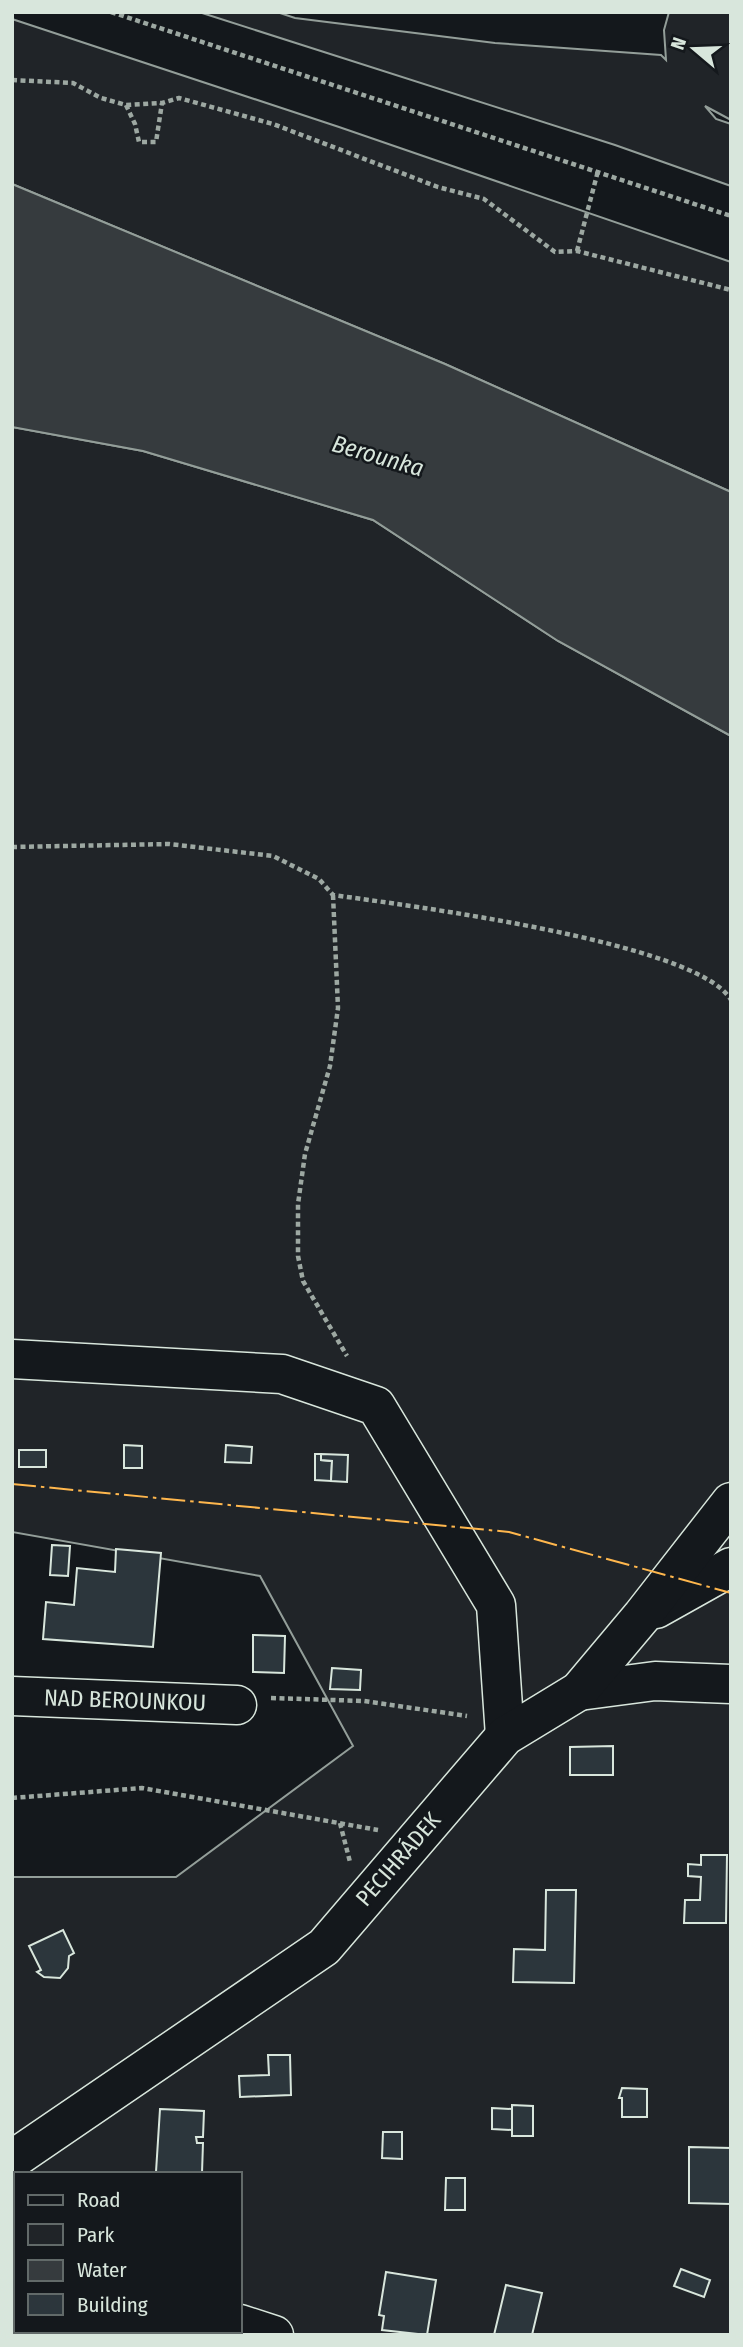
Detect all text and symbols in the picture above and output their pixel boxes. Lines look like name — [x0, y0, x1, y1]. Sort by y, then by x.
north arrow — [659, 14, 729, 84]
text: N — [666, 34, 691, 53]
water label: Berounka — [329, 430, 427, 482]
street label: NAD BEROUNKOU — [43, 1683, 207, 1717]
street label: PECIHRÁDEK — [349, 1805, 447, 1912]
legend — [14, 2172, 242, 2333]
text: Road — [77, 2187, 121, 2213]
text: Park — [77, 2222, 115, 2248]
text: Water — [77, 2257, 127, 2283]
text: Building — [77, 2292, 148, 2318]

